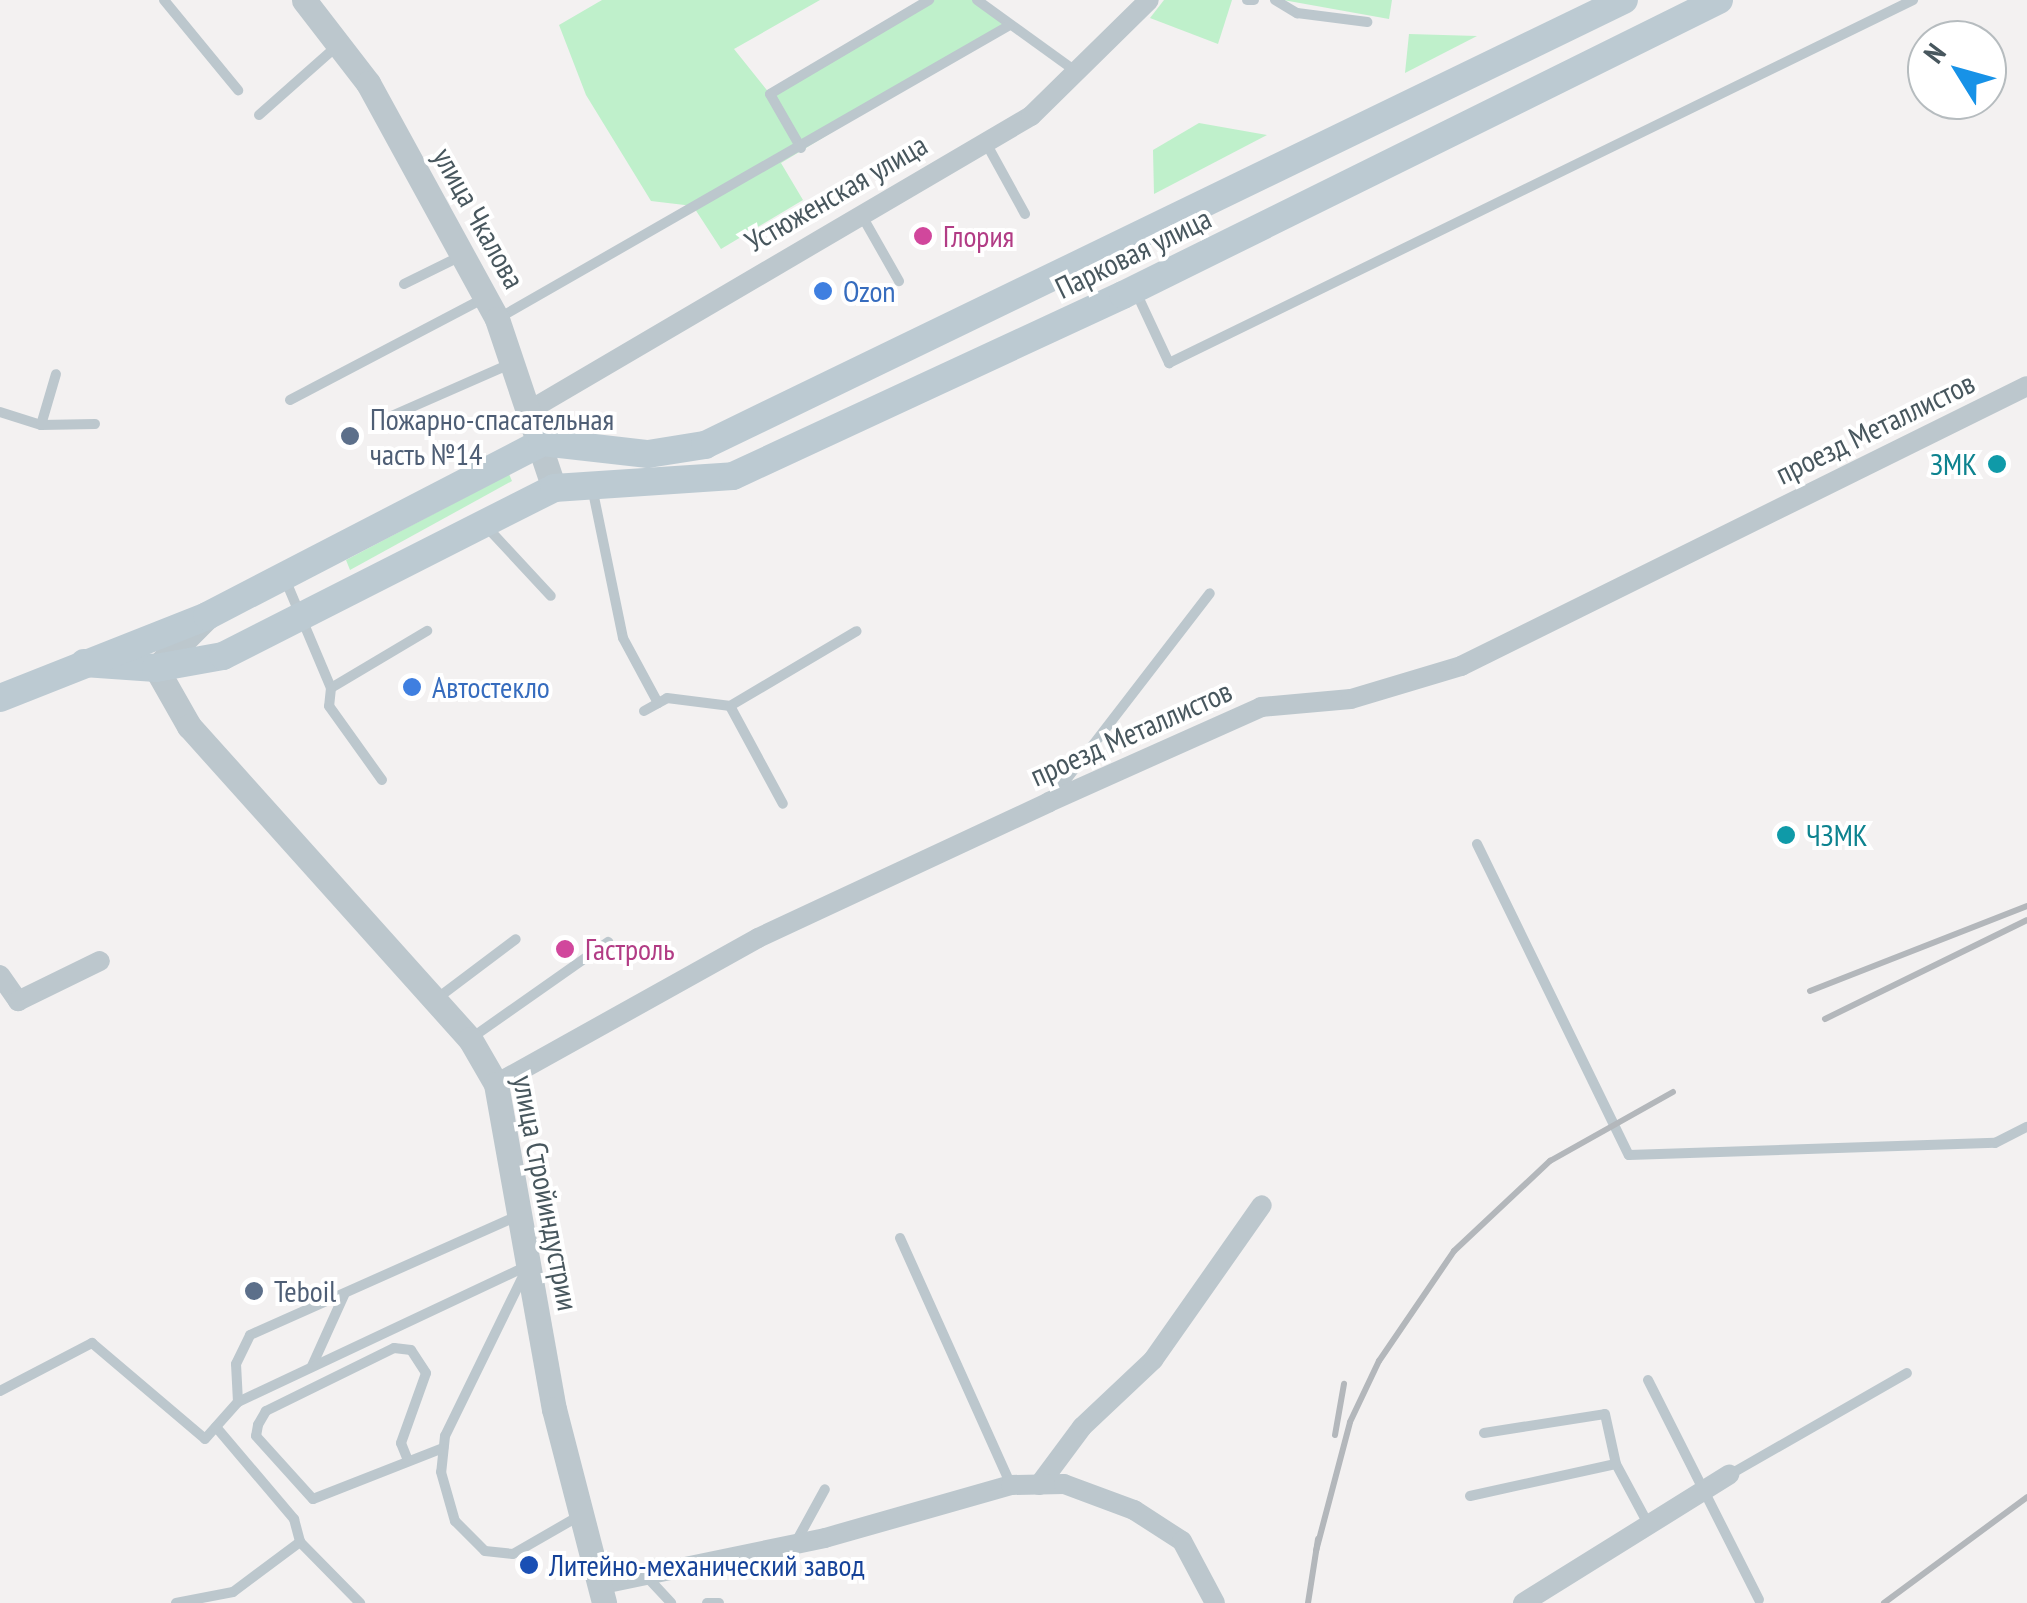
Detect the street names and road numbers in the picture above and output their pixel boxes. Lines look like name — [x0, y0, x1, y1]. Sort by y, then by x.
street label: Устюженская улица — [739, 126, 933, 260]
street label: улица Чкалова — [426, 141, 532, 295]
street label: Парковая улица — [1049, 200, 1217, 306]
street label: проезд Металлистов — [1770, 364, 1980, 492]
street label: проезд Металлистов — [1025, 672, 1237, 794]
street label: улица Стройиндустрии — [506, 1072, 586, 1314]

